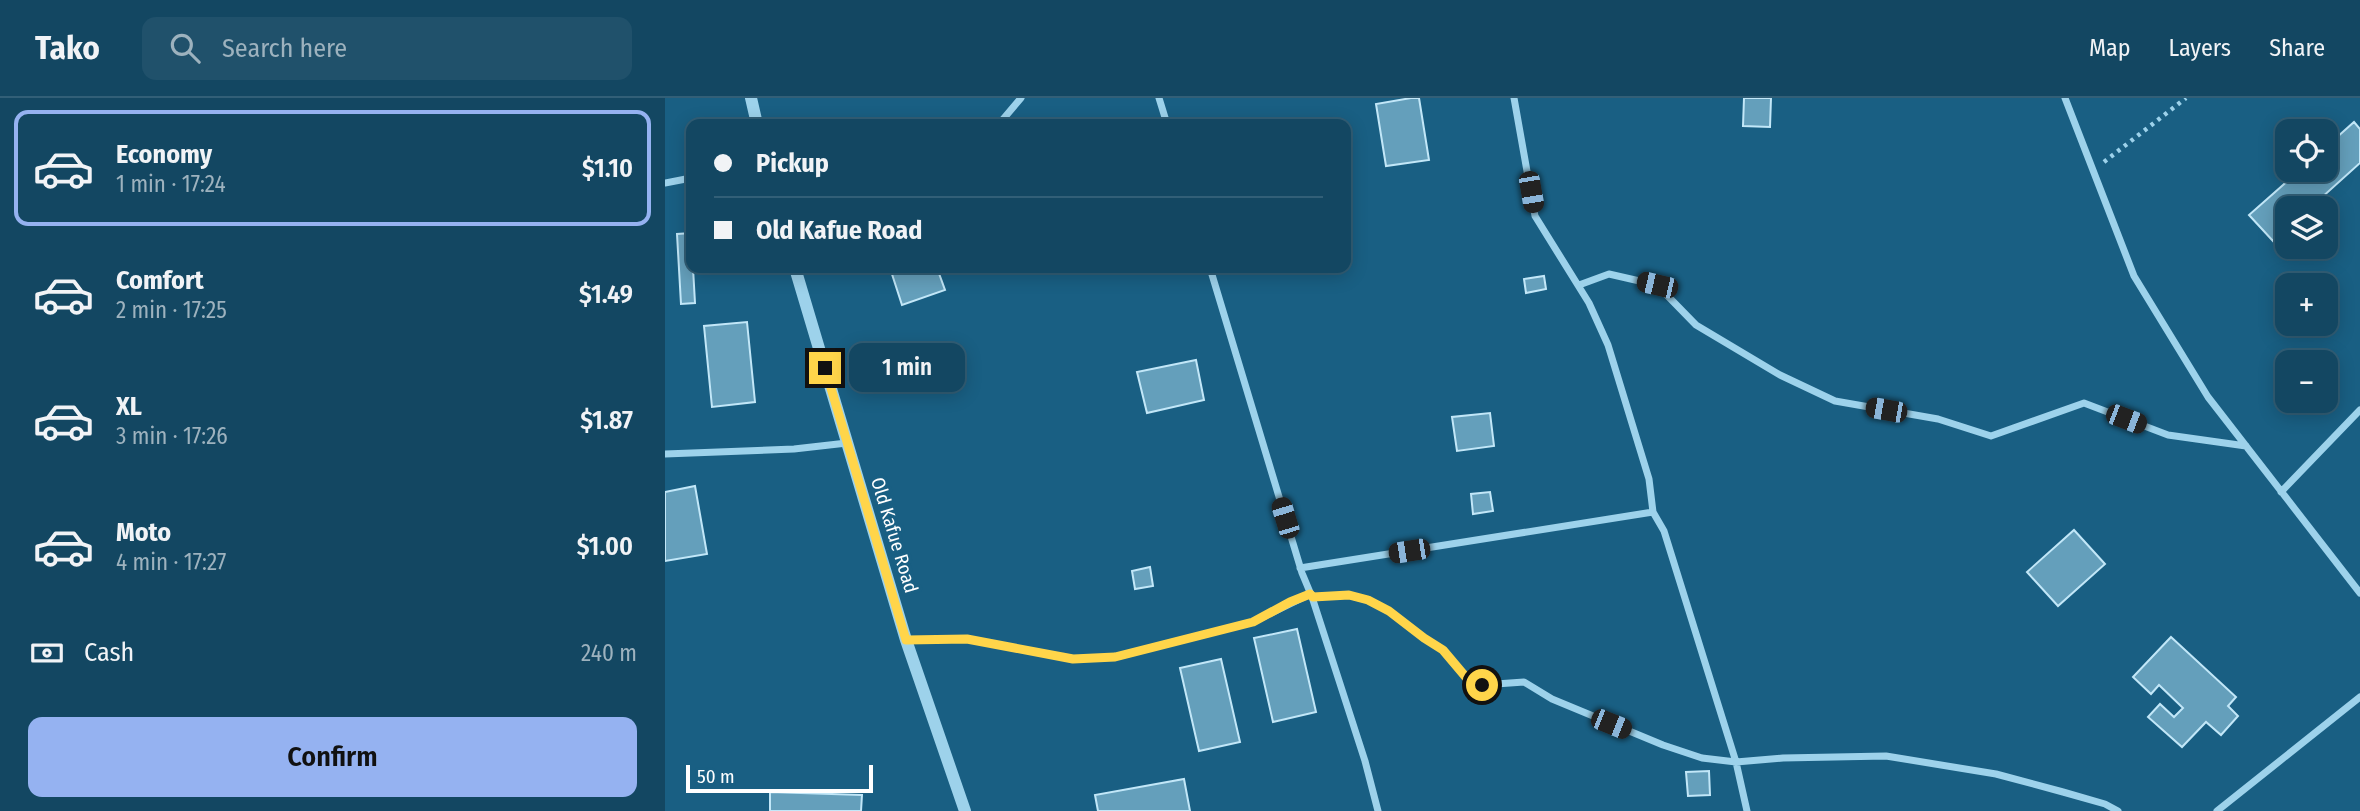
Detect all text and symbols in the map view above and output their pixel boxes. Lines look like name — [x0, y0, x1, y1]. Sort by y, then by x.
search box — [142, 17, 632, 80]
text: Tako — [35, 28, 100, 68]
icon: search — [166, 29, 204, 67]
text: Search here — [222, 33, 347, 64]
text: Map — [2089, 34, 2131, 62]
text: Layers — [2169, 34, 2231, 62]
text: Share — [2269, 34, 2325, 62]
map controls — [2275, 119, 2338, 413]
button: locate — [2275, 119, 2338, 182]
icon: car — [32, 137, 95, 200]
text: Economy — [116, 139, 212, 170]
text: Pickup — [756, 148, 829, 179]
text: $1.10 — [582, 153, 633, 184]
car — [1518, 169, 1545, 215]
text: 1 min · 17:24 — [116, 170, 226, 198]
button: layers — [2275, 196, 2338, 259]
text: Old Kafue Road — [756, 215, 922, 246]
icon: car — [32, 263, 95, 326]
text: Comfort — [116, 265, 204, 296]
car — [1635, 270, 1680, 300]
button: + — [2275, 273, 2338, 336]
text: $1.49 — [579, 279, 633, 310]
text: 2 min · 17:25 — [116, 296, 227, 324]
callout: 1 min — [849, 344, 965, 392]
button: − — [2275, 350, 2338, 413]
route end — [809, 352, 841, 384]
text: 1 min — [882, 353, 932, 381]
icon: car — [32, 389, 95, 452]
text: XL — [116, 391, 142, 422]
car — [1864, 396, 1909, 424]
car — [2103, 402, 2150, 436]
text: $1.87 — [580, 405, 633, 436]
text: 3 min · 17:26 — [116, 422, 228, 450]
street label: Old Kafue Road — [866, 475, 923, 596]
car — [1269, 495, 1302, 541]
icon: car — [32, 515, 95, 578]
text: Moto — [116, 517, 171, 548]
text: $1.00 — [577, 531, 633, 562]
car — [1387, 537, 1432, 565]
text: 4 min · 17:27 — [116, 548, 226, 576]
icon: cash — [28, 634, 66, 672]
text: Cash — [84, 637, 134, 668]
text: 240 m — [581, 639, 637, 667]
route start — [1466, 669, 1498, 701]
car — [1588, 706, 1635, 742]
button: Confirm — [28, 717, 637, 797]
scale bar — [686, 762, 873, 794]
text: 50 m — [697, 765, 735, 788]

